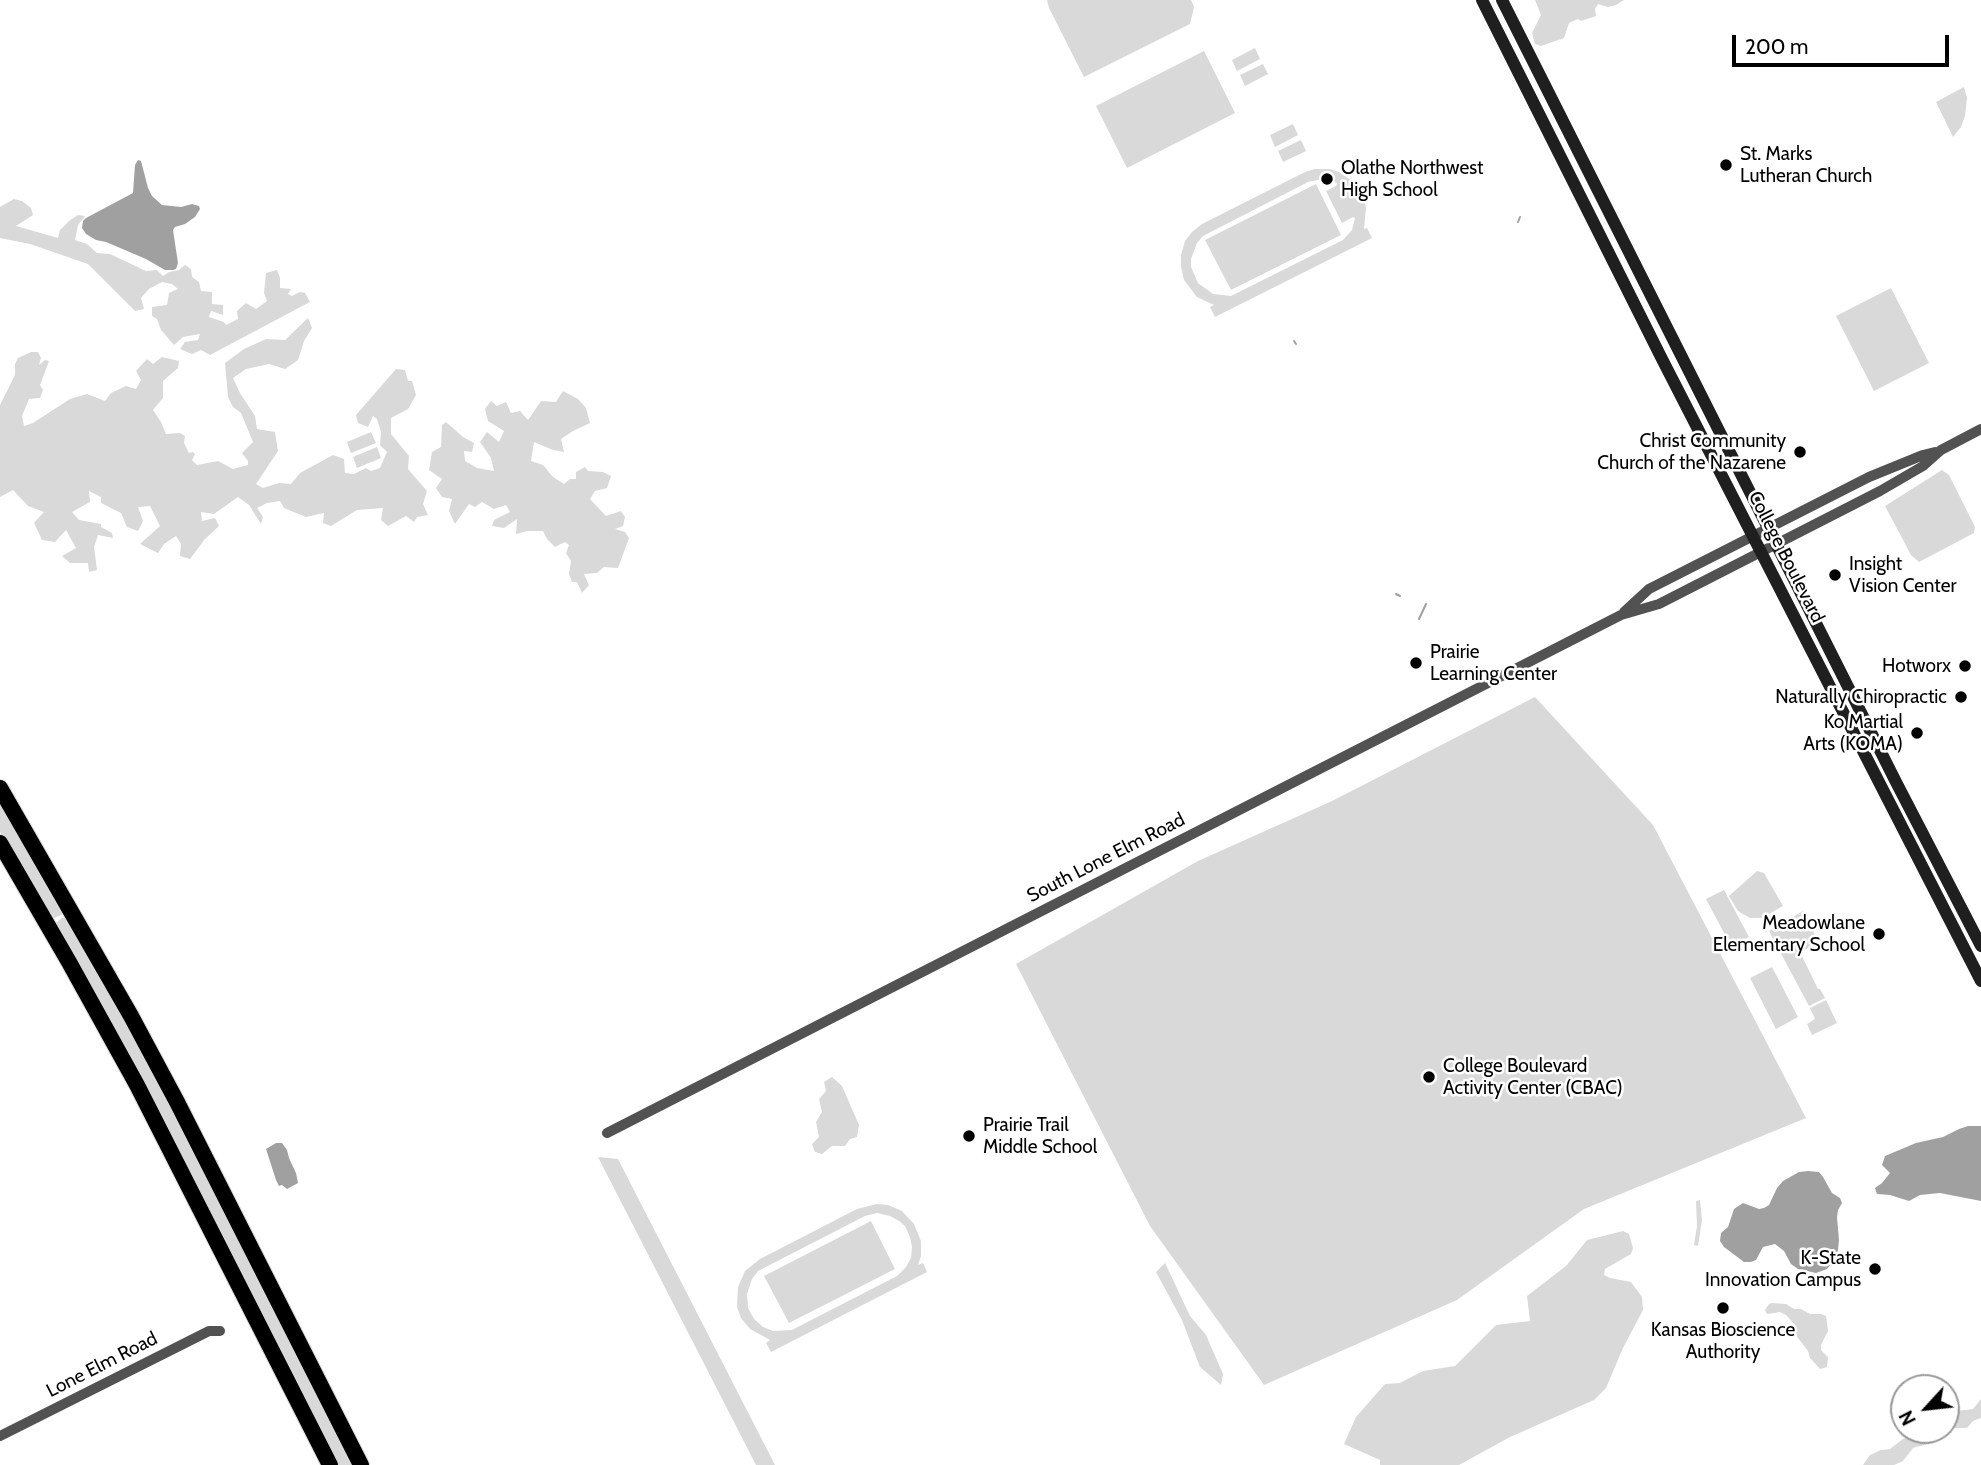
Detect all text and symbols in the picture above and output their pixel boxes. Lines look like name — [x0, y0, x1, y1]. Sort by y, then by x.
scale bar — [1736, 21, 1953, 65]
text: 200 m — [1745, 34, 1808, 59]
place label: St. Marks Lutheran Church — [1740, 143, 1872, 187]
place label: Olathe Northwest High School — [1341, 157, 1483, 201]
marker: St. Marks Lutheran Church — [1718, 157, 1734, 173]
marker: Olathe Northwest High School — [1319, 171, 1335, 187]
place label: Christ Community Church of the Nazarene — [1597, 430, 1786, 474]
marker: Christ Community Church of the Nazarene — [1792, 444, 1808, 460]
street label: College Boulevard — [1743, 487, 1829, 627]
place label: Insight Vision Center — [1849, 553, 1956, 597]
marker: Insight Vision Center — [1827, 567, 1843, 583]
place label: Prairie Learning Center — [1430, 641, 1557, 685]
marker: Prairie Learning Center — [1408, 655, 1424, 671]
place label: Hotworx — [1882, 655, 1951, 677]
marker: Hotworx — [1957, 658, 1973, 674]
place label: Naturally Chiropractic — [1775, 686, 1947, 708]
marker: Naturally Chiropractic — [1953, 689, 1969, 705]
place label: Ko Martial Arts (KOMA) — [1803, 711, 1903, 755]
marker: Ko Martial Arts (KOMA) — [1909, 725, 1925, 741]
street label: South Lone Elm Road — [1023, 808, 1189, 908]
place label: Meadowlane Elementary School — [1713, 912, 1865, 956]
marker: Meadowlane Elementary School — [1871, 926, 1887, 942]
place label: College Boulevard Activity Center (CBAC) — [1443, 1055, 1623, 1099]
marker: College Boulevard Activity Center (CBAC) — [1421, 1069, 1437, 1085]
place label: Prairie Trail Middle School — [983, 1114, 1097, 1158]
marker: Prairie Trail Middle School — [961, 1128, 977, 1144]
place label: K-State Innovation Campus — [1705, 1247, 1861, 1291]
marker: K-State Innovation Campus — [1867, 1261, 1883, 1277]
marker: Kansas Bioscience Authority — [1715, 1300, 1731, 1316]
place label: Kansas Bioscience Authority — [1651, 1319, 1795, 1363]
street label: Lone Elm Road — [43, 1327, 161, 1403]
north arrow — [1890, 1374, 1960, 1444]
text: N — [1894, 1407, 1921, 1429]

